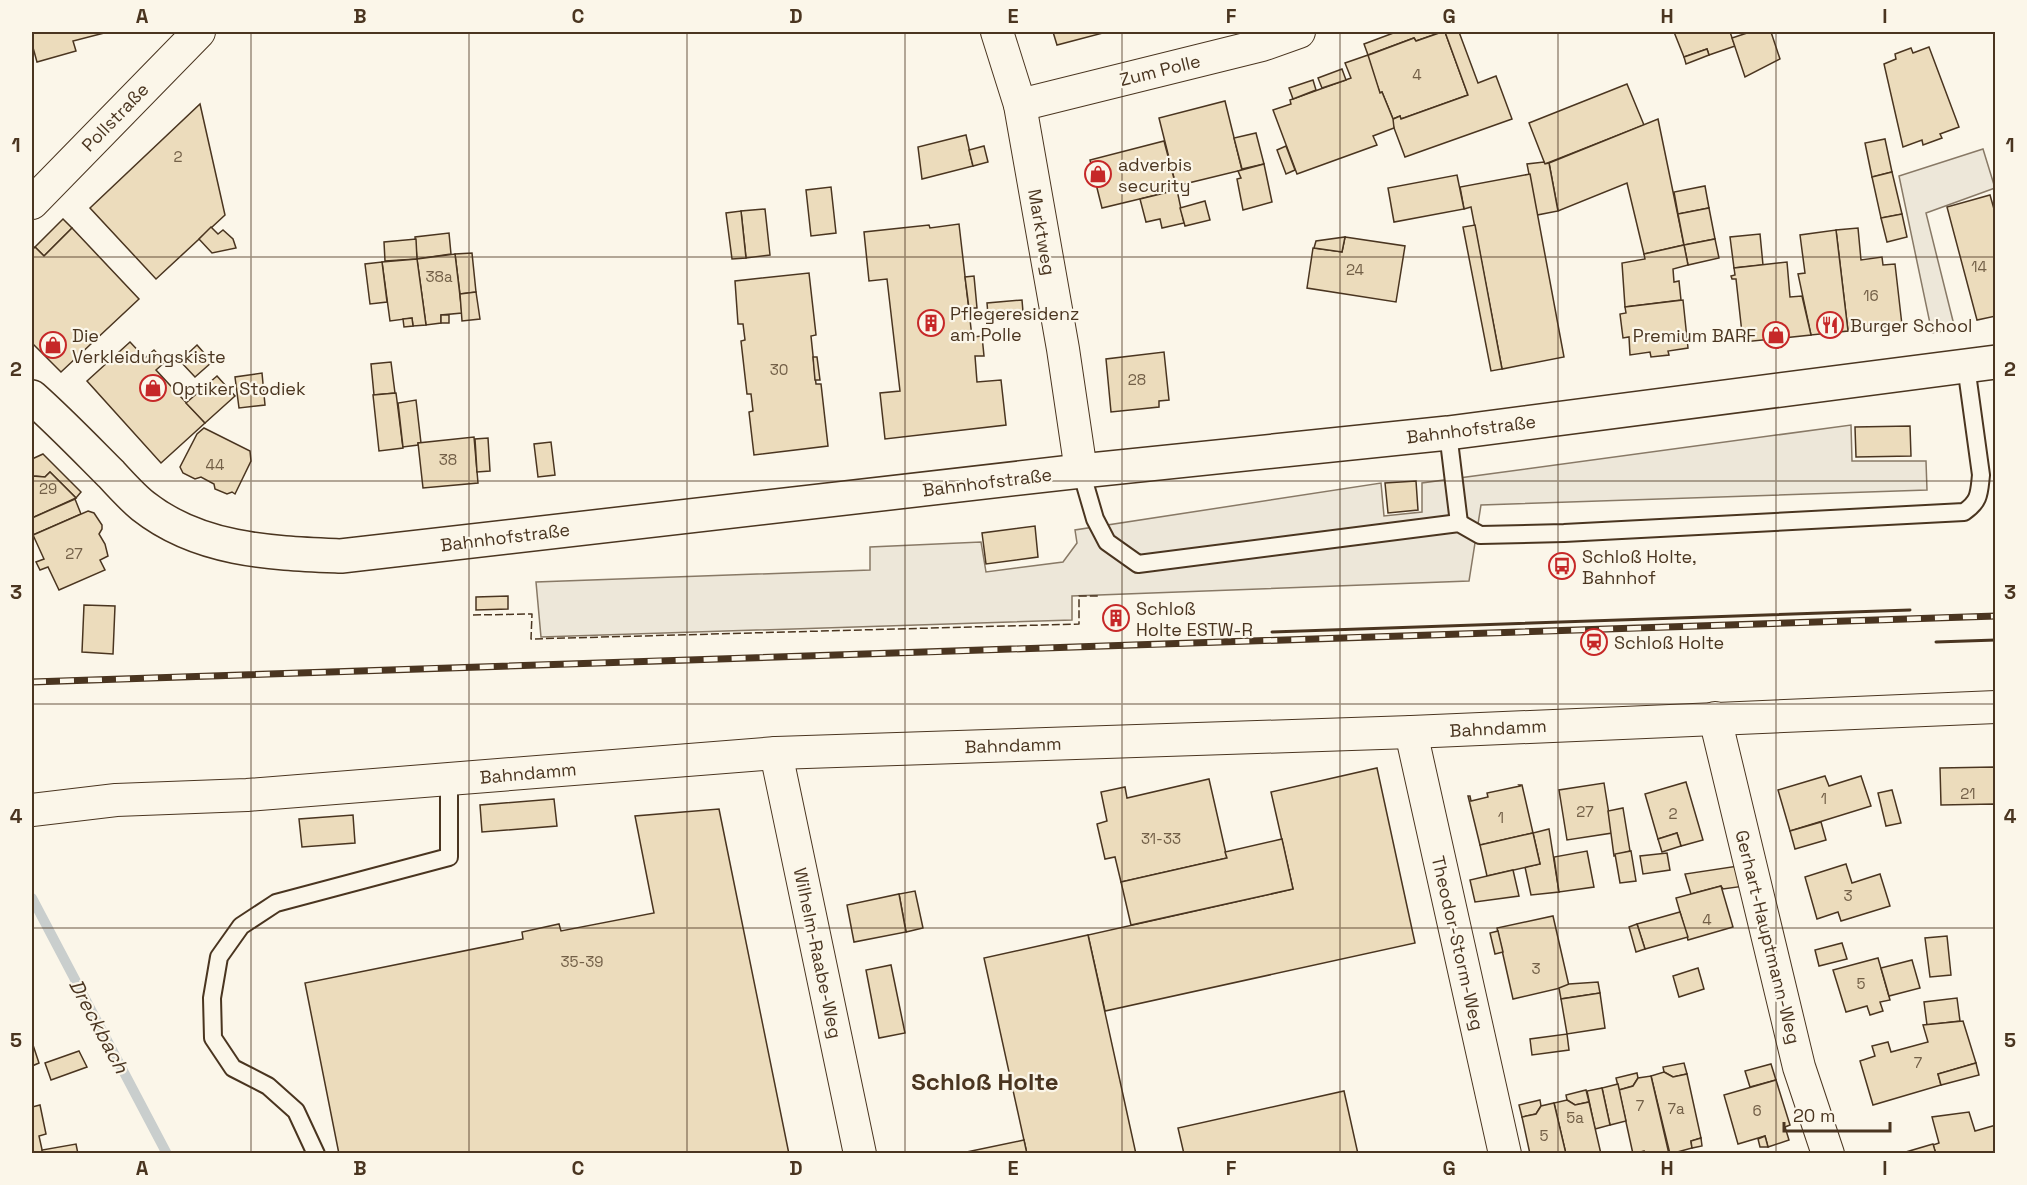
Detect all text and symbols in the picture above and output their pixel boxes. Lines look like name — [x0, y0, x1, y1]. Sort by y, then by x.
text: A — [136, 3, 149, 29]
text: B — [353, 3, 367, 29]
text: C — [572, 3, 585, 29]
text: D — [789, 3, 803, 29]
text: E — [1007, 3, 1019, 29]
text: F — [1226, 3, 1237, 29]
text: G — [1442, 3, 1456, 29]
text: H — [1660, 3, 1674, 29]
text: I — [1882, 3, 1888, 29]
street label: Zum Polle — [1117, 49, 1203, 91]
house number: 4 — [1412, 65, 1422, 84]
street label: Pollstraße — [77, 78, 153, 156]
text: 1 — [11, 132, 21, 158]
text: 1 — [2005, 132, 2015, 158]
house number: 2 — [173, 147, 183, 166]
place label: adverbis security — [1118, 153, 1192, 197]
shop icon: adverbis security — [1083, 159, 1113, 189]
street label: Marktweg — [1023, 187, 1061, 277]
house number: 14 — [1971, 257, 1987, 276]
house number: 24 — [1346, 260, 1364, 279]
house number: 38a — [425, 267, 453, 286]
house number: 16 — [1863, 286, 1879, 305]
place label: Pflegeresidenz am Polle — [950, 302, 1079, 346]
building icon: Pflegeresidenz am Polle — [916, 308, 946, 338]
restaurant icon: Burger School — [1815, 310, 1845, 340]
place label: Burger School — [1850, 314, 1972, 337]
shop icon: Premium BARF — [1761, 320, 1791, 350]
place label: Die Verkleidungskiste — [72, 324, 226, 368]
place label: Premium BARF — [1633, 324, 1756, 347]
shop icon: Die Verkleidungskiste — [38, 330, 68, 360]
text: 2 — [10, 356, 22, 382]
text: 2 — [2004, 356, 2016, 382]
house number: 30 — [770, 360, 788, 379]
house number: 28 — [1128, 370, 1146, 389]
shop icon: Optiker Stodiek — [138, 373, 168, 403]
place label: Optiker Stodiek — [172, 377, 306, 400]
street label: Bahnhofstraße — [1405, 410, 1537, 448]
house number: 38 — [439, 450, 457, 469]
house number: 44 — [206, 455, 224, 474]
street label: Bahnhofstraße — [921, 463, 1053, 501]
house number: 29 — [39, 479, 57, 498]
street label: Bahnhofstraße — [439, 518, 571, 556]
house number: 27 — [65, 544, 83, 563]
place label: Schloß Holte, Bahnhof — [1582, 545, 1697, 589]
bus stop icon: Schloß Holte, Bahnhof — [1547, 551, 1577, 581]
text: 3 — [10, 579, 22, 605]
text: 3 — [2004, 579, 2016, 605]
place label: Schloß Holte ESTW-R — [1136, 597, 1253, 641]
building icon: Schloß Holte ESTW-R — [1101, 603, 1131, 633]
station icon: Schloß Holte — [1579, 627, 1609, 657]
place label: Schloß Holte — [1614, 631, 1724, 654]
street label: Bahndamm — [1449, 714, 1547, 742]
street label: Bahndamm — [964, 732, 1062, 758]
street label: Bahndamm — [479, 757, 577, 789]
house number: 21 — [1960, 784, 1976, 803]
house number: 1 — [1821, 789, 1827, 808]
house number: 27 — [1576, 802, 1594, 821]
text: 4 — [10, 803, 23, 829]
text: 4 — [2004, 803, 2017, 829]
house number: 2 — [1668, 804, 1678, 823]
house number: 1 — [1498, 808, 1504, 827]
street label: Gerhart-Hauptmann-Weg — [1730, 828, 1806, 1046]
house number: 31-33 — [1141, 829, 1181, 848]
street label: Theodor-Storm-Weg — [1427, 853, 1489, 1033]
street label: Wilhelm-Raabe-Weg — [789, 865, 847, 1041]
house number: 3 — [1843, 886, 1853, 905]
house number: 4 — [1702, 910, 1712, 929]
house number: 35-39 — [560, 952, 604, 971]
house number: 3 — [1531, 959, 1541, 978]
water label: Dreckbach — [63, 974, 135, 1078]
house number: 5 — [1857, 974, 1866, 993]
text: 5 — [10, 1027, 22, 1053]
text: 5 — [2004, 1027, 2016, 1053]
house number: 7 — [1914, 1053, 1922, 1072]
district label: Schloß Holte — [911, 1066, 1059, 1097]
scale bar — [1784, 1095, 1890, 1133]
house number: 7 — [1636, 1096, 1644, 1115]
house number: 7a — [1667, 1099, 1685, 1118]
house number: 6 — [1752, 1101, 1762, 1120]
text: 20 m — [1793, 1104, 1836, 1127]
house number: 5a — [1566, 1108, 1584, 1127]
house number: 5 — [1540, 1126, 1549, 1145]
text: A — [136, 1155, 149, 1181]
text: B — [353, 1155, 367, 1181]
text: C — [572, 1155, 585, 1181]
text: D — [789, 1155, 803, 1181]
text: E — [1007, 1155, 1019, 1181]
text: F — [1226, 1155, 1237, 1181]
text: G — [1442, 1155, 1456, 1181]
text: H — [1660, 1155, 1674, 1181]
text: I — [1882, 1155, 1888, 1181]

